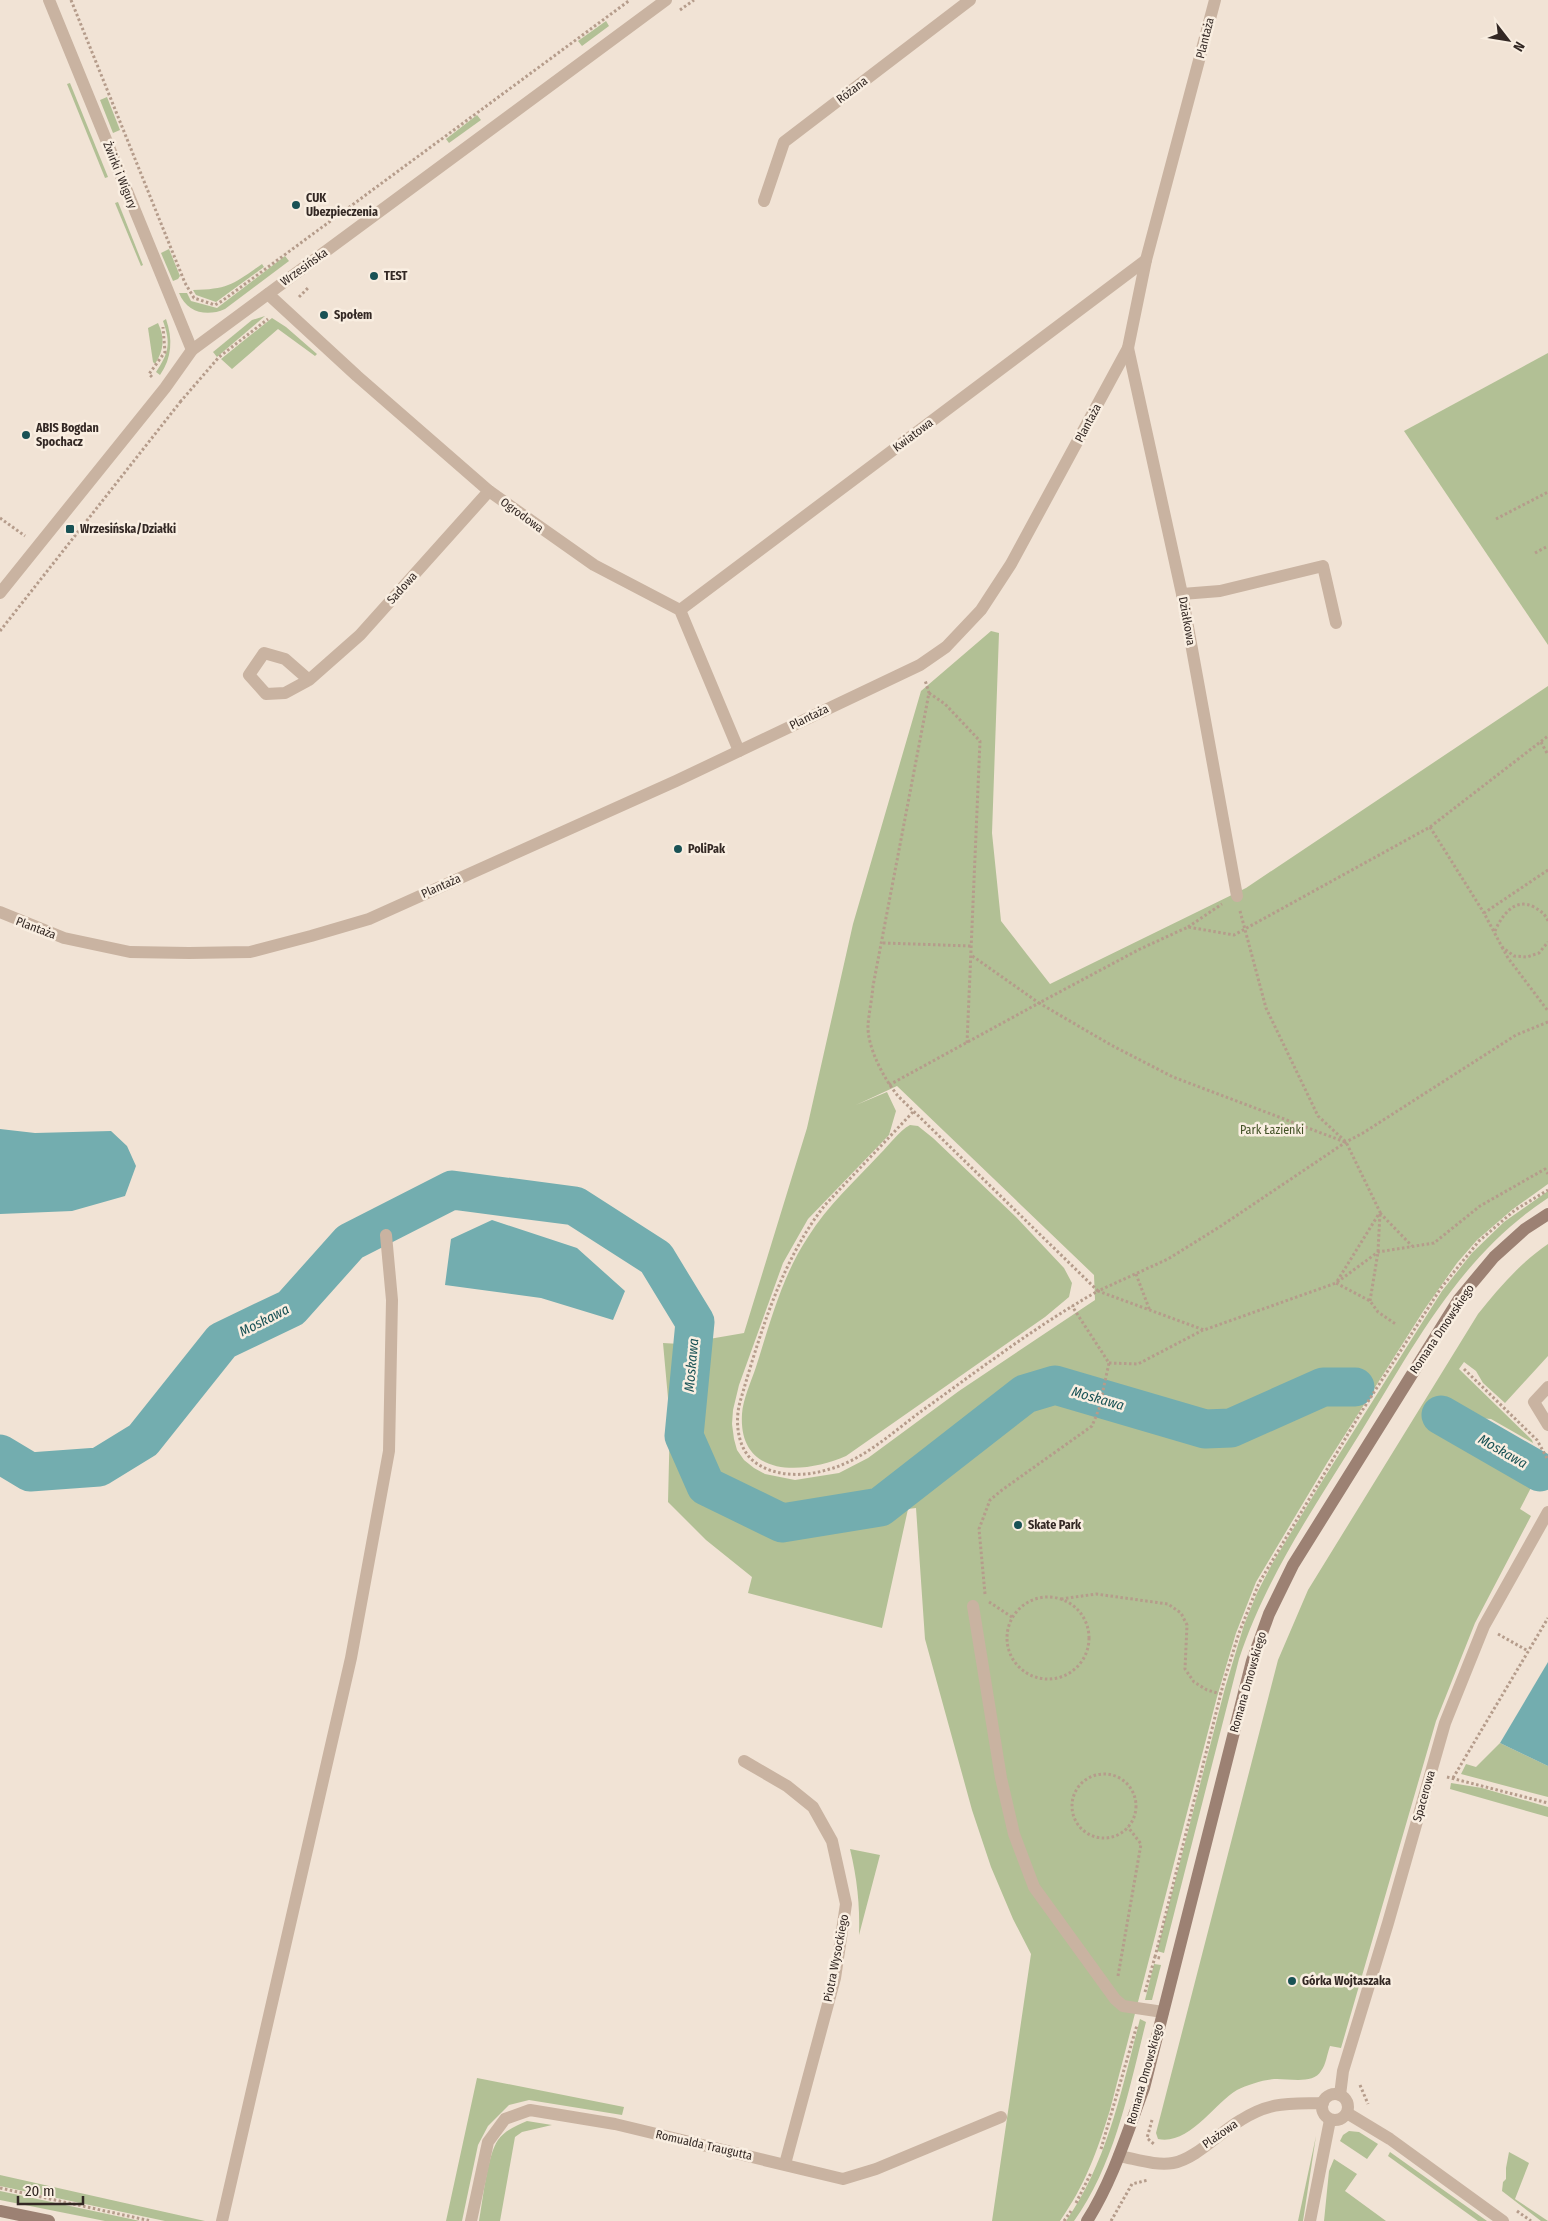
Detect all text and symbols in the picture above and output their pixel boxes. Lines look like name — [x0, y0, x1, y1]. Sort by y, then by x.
north arrow — [1483, 15, 1533, 65]
street label: Plantaża — [1193, 16, 1217, 60]
text: N — [1509, 38, 1528, 54]
street label: Różana — [834, 74, 870, 106]
street label: Żwirki i Wigury — [100, 139, 141, 211]
place label: CUK Ubezpieczenia — [306, 191, 378, 219]
marker: CUK Ubezpieczenia — [290, 199, 302, 211]
street label: Wrzesińska — [278, 245, 330, 289]
place label: TEST — [384, 269, 407, 283]
marker: TEST — [368, 270, 380, 282]
place label: Społem — [334, 308, 372, 322]
marker: Społem — [318, 309, 330, 321]
street label: Plantaża — [1072, 401, 1104, 445]
street label: Kwiatowa — [890, 415, 936, 455]
place label: ABIS Bogdan Spochacz — [35, 421, 99, 449]
marker: ABIS Bogdan Spochacz — [20, 429, 32, 441]
street label: Ogrodowa — [498, 495, 546, 535]
place label: Wrzesińska/Działki — [80, 522, 176, 536]
marker: Wrzesińska/Działki — [64, 523, 76, 535]
street label: Sadowa — [384, 569, 420, 607]
street label: Działkowa — [1176, 596, 1198, 647]
street label: Plantaża — [787, 702, 831, 732]
place label: PoliPak — [688, 842, 726, 856]
marker: PoliPak — [672, 843, 684, 855]
street label: Plantaża — [419, 871, 463, 901]
street label: Plantaża — [14, 914, 58, 942]
park label: Park Łazienki — [1240, 1123, 1304, 1137]
street label: Romana Dmowskiego — [1407, 1282, 1477, 1376]
water label: Moskawa — [236, 1301, 292, 1340]
water label: Moskawa — [681, 1338, 702, 1393]
water label: Moskawa — [1070, 1383, 1126, 1414]
water label: Moskawa — [1475, 1431, 1530, 1472]
place label: Skate Park — [1028, 1518, 1082, 1532]
marker: Skate Park — [1012, 1519, 1024, 1531]
street label: Romana Dmowskiego — [1227, 1630, 1269, 1734]
street label: Spacerowa — [1410, 1769, 1438, 1823]
street label: Piotra Wysockiego — [821, 1913, 851, 2003]
place label: Górka Wojtaszaka — [1302, 1974, 1391, 1988]
marker: Górka Wojtaszaka — [1286, 1975, 1298, 1987]
street label: Romana Dmowskiego — [1124, 2022, 1166, 2126]
street label: Plażowa — [1200, 2117, 1240, 2151]
street label: Romualda Traugutta — [654, 2127, 754, 2163]
scale bar — [18, 2174, 82, 2206]
text: 20 m — [25, 2182, 55, 2200]

